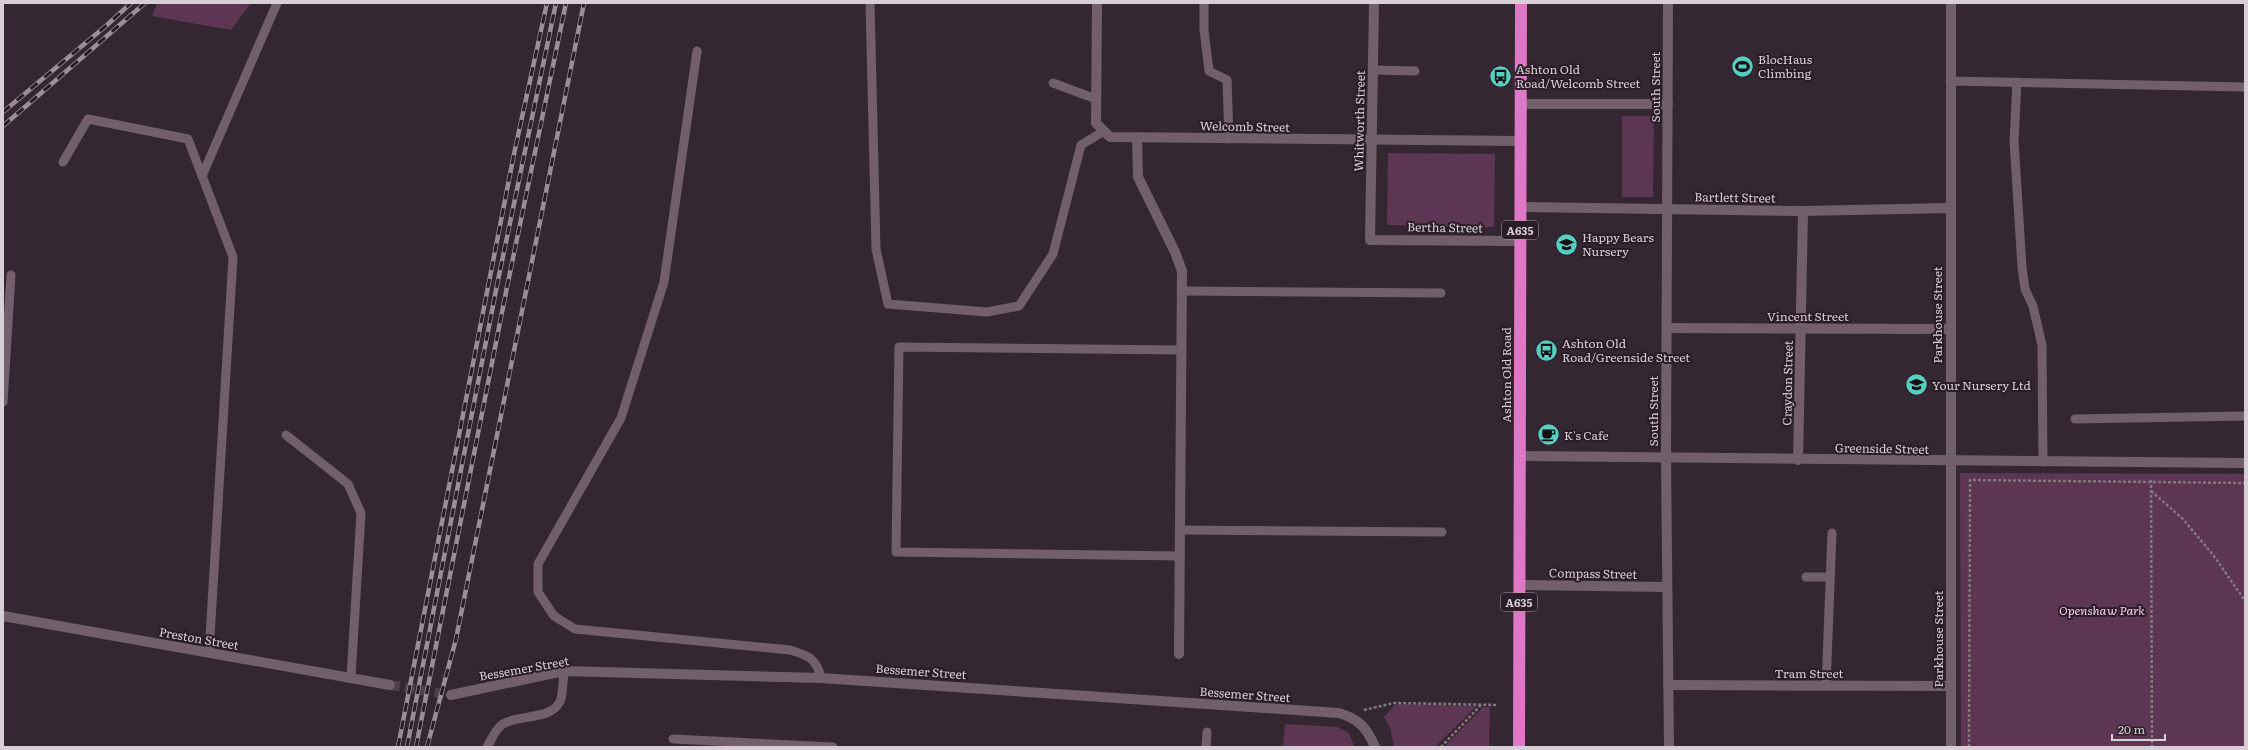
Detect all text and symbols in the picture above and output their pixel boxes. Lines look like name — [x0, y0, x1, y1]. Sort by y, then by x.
place label: BlocHaus Climbing — [1758, 50, 1813, 82]
street label: South Street — [1646, 51, 1664, 122]
sports icon: BlocHaus Climbing — [1729, 53, 1755, 79]
place label: Ashton Old Road/Welcomb Street — [1516, 60, 1641, 92]
bus stop icon: Ashton Old Road/Welcomb Street — [1488, 63, 1514, 89]
street label: Whitworth Street — [1349, 70, 1369, 172]
street label: Welcomb Street — [1200, 116, 1290, 136]
street label: Bartlett Street — [1694, 187, 1776, 207]
street label: Bertha Street — [1407, 217, 1483, 237]
road number: A635 — [1502, 221, 1538, 239]
place label: Happy Bears Nursery — [1582, 228, 1654, 260]
school or university icon: Happy Bears Nursery — [1554, 231, 1580, 257]
street label: Parkhouse Street — [1928, 266, 1946, 364]
street label: Vincent Street — [1767, 307, 1849, 325]
street label: Ashton Old Road — [1497, 327, 1515, 423]
place label: Ashton Old Road/Greenside Street — [1562, 334, 1690, 366]
bus stop icon: Ashton Old Road/Greenside Street — [1534, 337, 1560, 363]
street label: Craydon Street — [1777, 340, 1797, 426]
school or university icon: Your Nursery Ltd — [1903, 372, 1929, 398]
street label: South Street — [1644, 375, 1662, 446]
place label: Your Nursery Ltd — [1932, 376, 2032, 394]
cafe icon: K's Cafe — [1535, 422, 1561, 448]
place label: K's Cafe — [1564, 426, 1609, 444]
street label: Greenside Street — [1835, 438, 1929, 458]
street label: Compass Street — [1549, 563, 1637, 583]
street label: Parkhouse Street — [1929, 590, 1947, 688]
road number: A635 — [1501, 593, 1537, 611]
park label: Openshaw Park — [2059, 601, 2145, 619]
street label: Preston Street — [158, 622, 240, 654]
street label: Bessemer Street — [478, 651, 571, 685]
street label: Bessemer Street — [875, 659, 967, 683]
street label: Tram Street — [1775, 664, 1844, 682]
street label: Bessemer Street — [1199, 682, 1291, 706]
scale bar — [2112, 716, 2165, 742]
text: 20 m — [2118, 720, 2145, 738]

